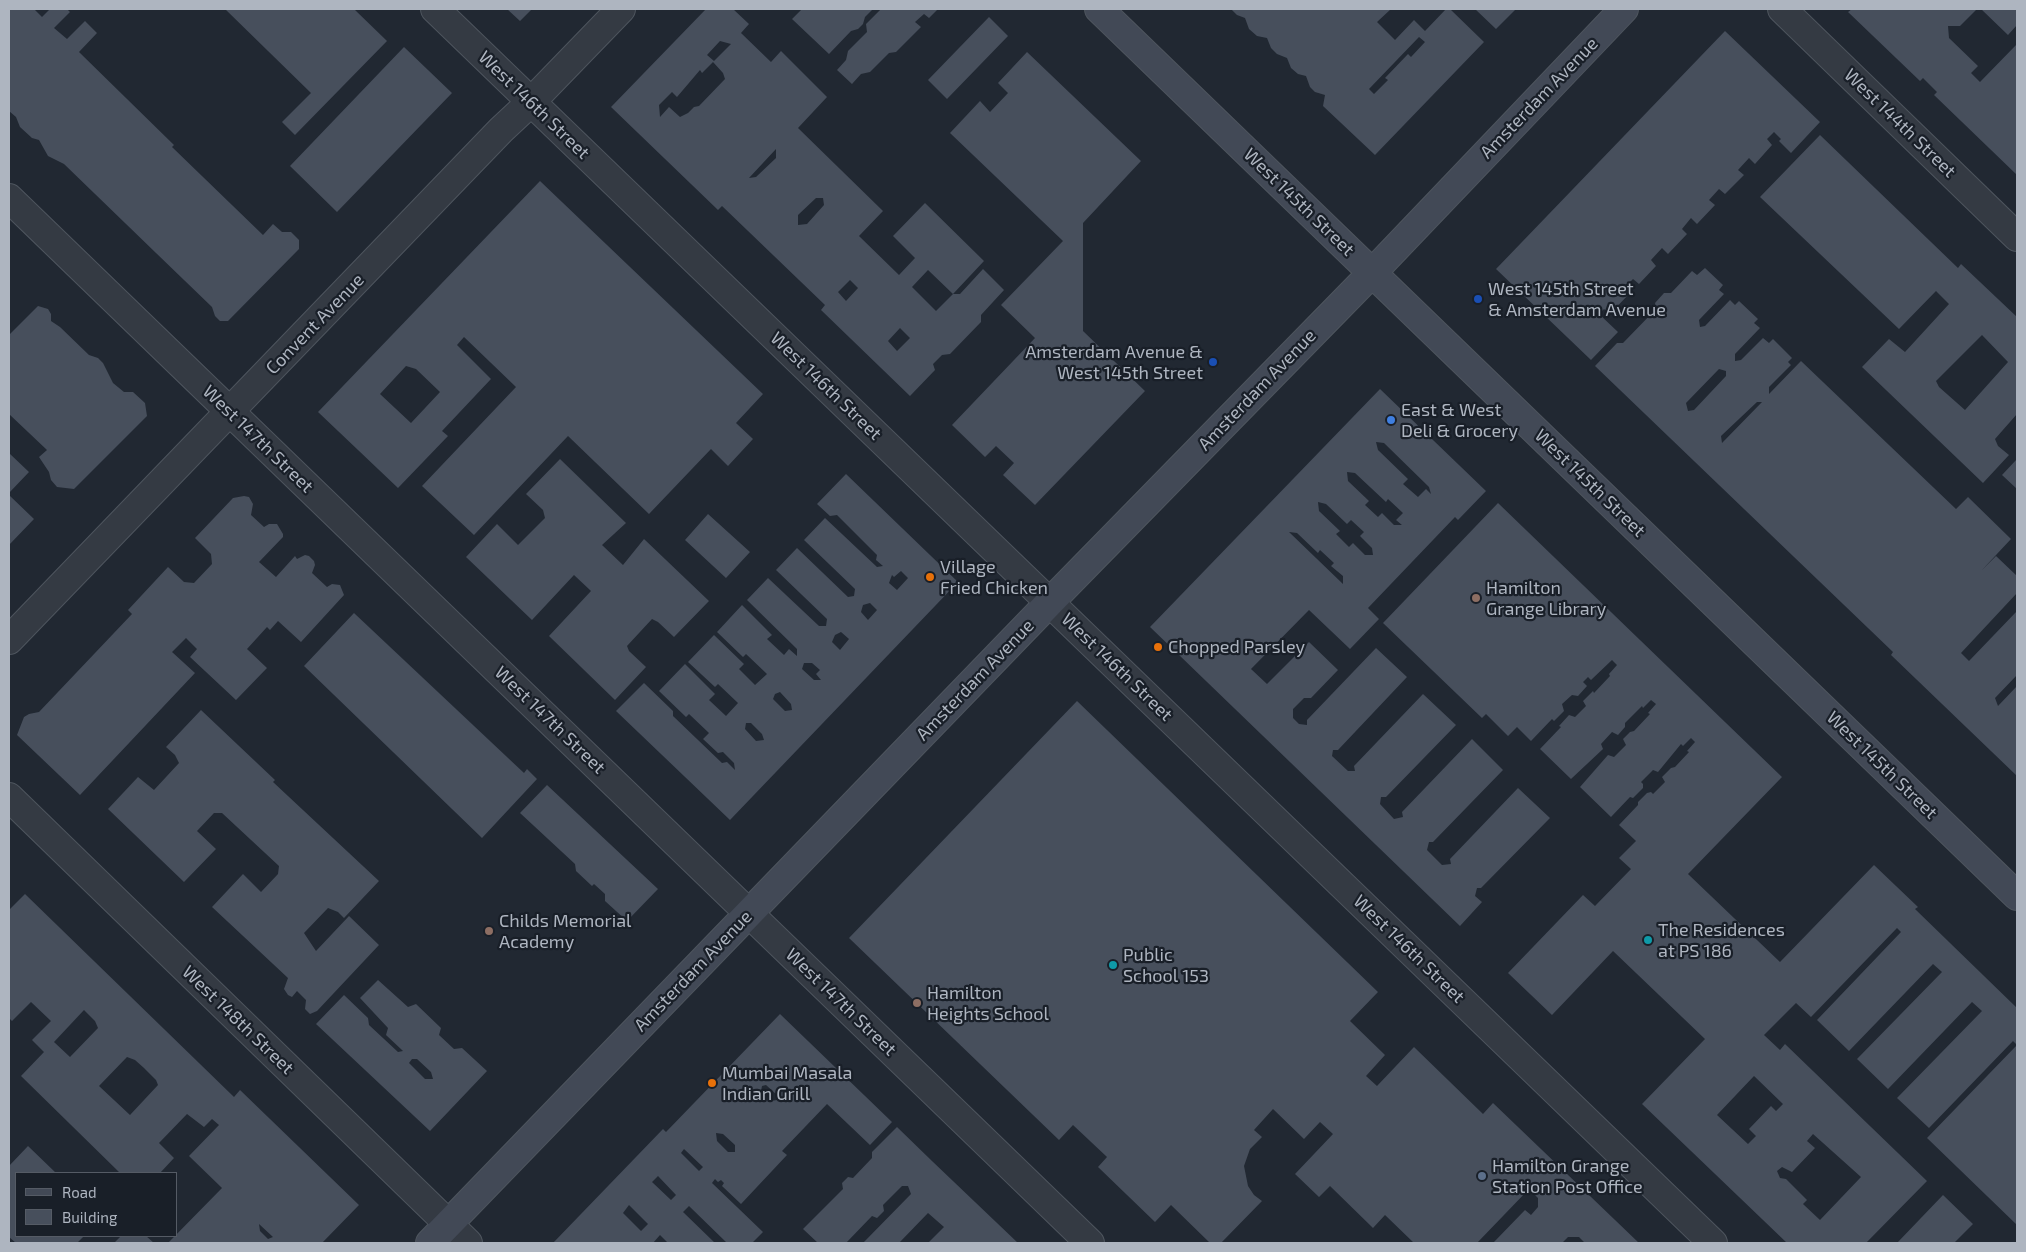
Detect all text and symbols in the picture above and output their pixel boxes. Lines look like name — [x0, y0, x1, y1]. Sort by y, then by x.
street label: Amsterdam Avenue — [1476, 33, 1602, 163]
street label: West 146th Street — [474, 46, 594, 164]
street label: West 144th Street — [1840, 64, 1960, 182]
street label: West 145th Street — [1239, 144, 1359, 260]
street label: Convent Avenue — [261, 269, 369, 379]
place label: West 145th Street & Amsterdam Avenue — [1488, 278, 1666, 320]
marker: West 145th Street & Amsterdam Avenue — [1472, 293, 1484, 305]
street label: Amsterdam Avenue — [1194, 325, 1320, 455]
street label: West 146th Street — [766, 327, 886, 445]
place label: Amsterdam Avenue & West 145th Street — [1025, 341, 1203, 384]
marker: Amsterdam Avenue & West 145th Street — [1207, 356, 1219, 368]
street label: West 147th Street — [198, 381, 318, 497]
place label: East & West Deli & Grocery — [1401, 399, 1518, 442]
marker: East & West Deli & Grocery — [1385, 414, 1397, 426]
street label: West 145th Street — [1530, 425, 1650, 541]
place label: Village Fried Chicken — [940, 556, 1048, 598]
marker: Village Fried Chicken — [924, 571, 936, 583]
place label: Hamilton Grange Library — [1486, 577, 1606, 620]
marker: Hamilton Grange Library — [1470, 592, 1482, 604]
street label: West 146th Street — [1057, 608, 1177, 726]
street label: Amsterdam Avenue — [912, 615, 1038, 745]
place label: Chopped Parsley — [1168, 636, 1305, 658]
marker: Chopped Parsley — [1152, 641, 1164, 653]
street label: West 147th Street — [490, 662, 610, 778]
street label: West 145th Street — [1822, 707, 1942, 823]
street label: West 146th Street — [1349, 890, 1469, 1008]
street label: Amsterdam Avenue — [630, 906, 756, 1036]
place label: Childs Memorial Academy — [499, 910, 631, 952]
place label: The Residences at PS 186 — [1658, 919, 1785, 962]
marker: Childs Memorial Academy — [483, 925, 495, 937]
marker: The Residences at PS 186 — [1642, 934, 1654, 946]
street label: West 147th Street — [781, 944, 901, 1060]
place label: Public School 153 — [1123, 944, 1209, 986]
marker: Public School 153 — [1107, 959, 1119, 971]
street label: West 148th Street — [178, 961, 298, 1079]
place label: Hamilton Heights School — [927, 982, 1049, 1024]
marker: Hamilton Heights School — [911, 997, 923, 1009]
place label: Mumbai Masala Indian Grill — [722, 1062, 852, 1104]
marker: Mumbai Masala Indian Grill — [706, 1077, 718, 1089]
place label: Hamilton Grange Station Post Office — [1492, 1155, 1643, 1198]
marker: Hamilton Grange Station Post Office — [1476, 1170, 1488, 1182]
legend — [15, 1172, 178, 1237]
text: Road — [62, 1183, 97, 1201]
text: Building — [62, 1208, 117, 1226]

